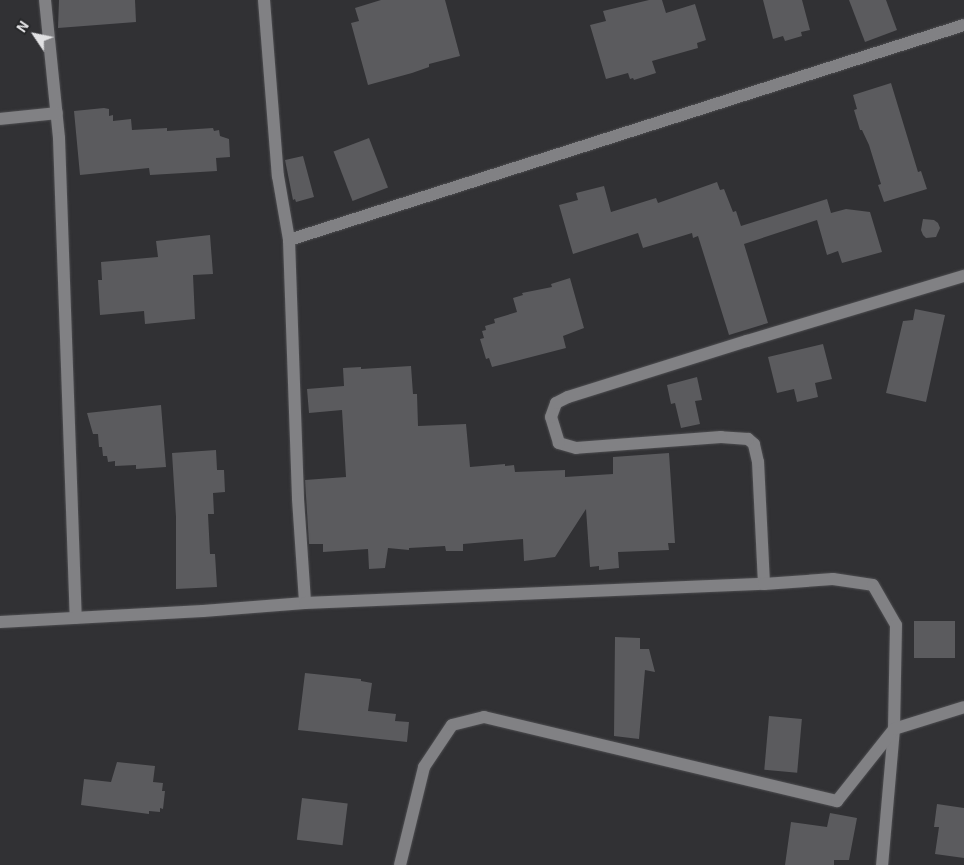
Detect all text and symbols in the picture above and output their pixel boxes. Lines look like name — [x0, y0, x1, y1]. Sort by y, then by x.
north arrow — [10, 10, 60, 60]
text: N — [12, 17, 32, 35]

